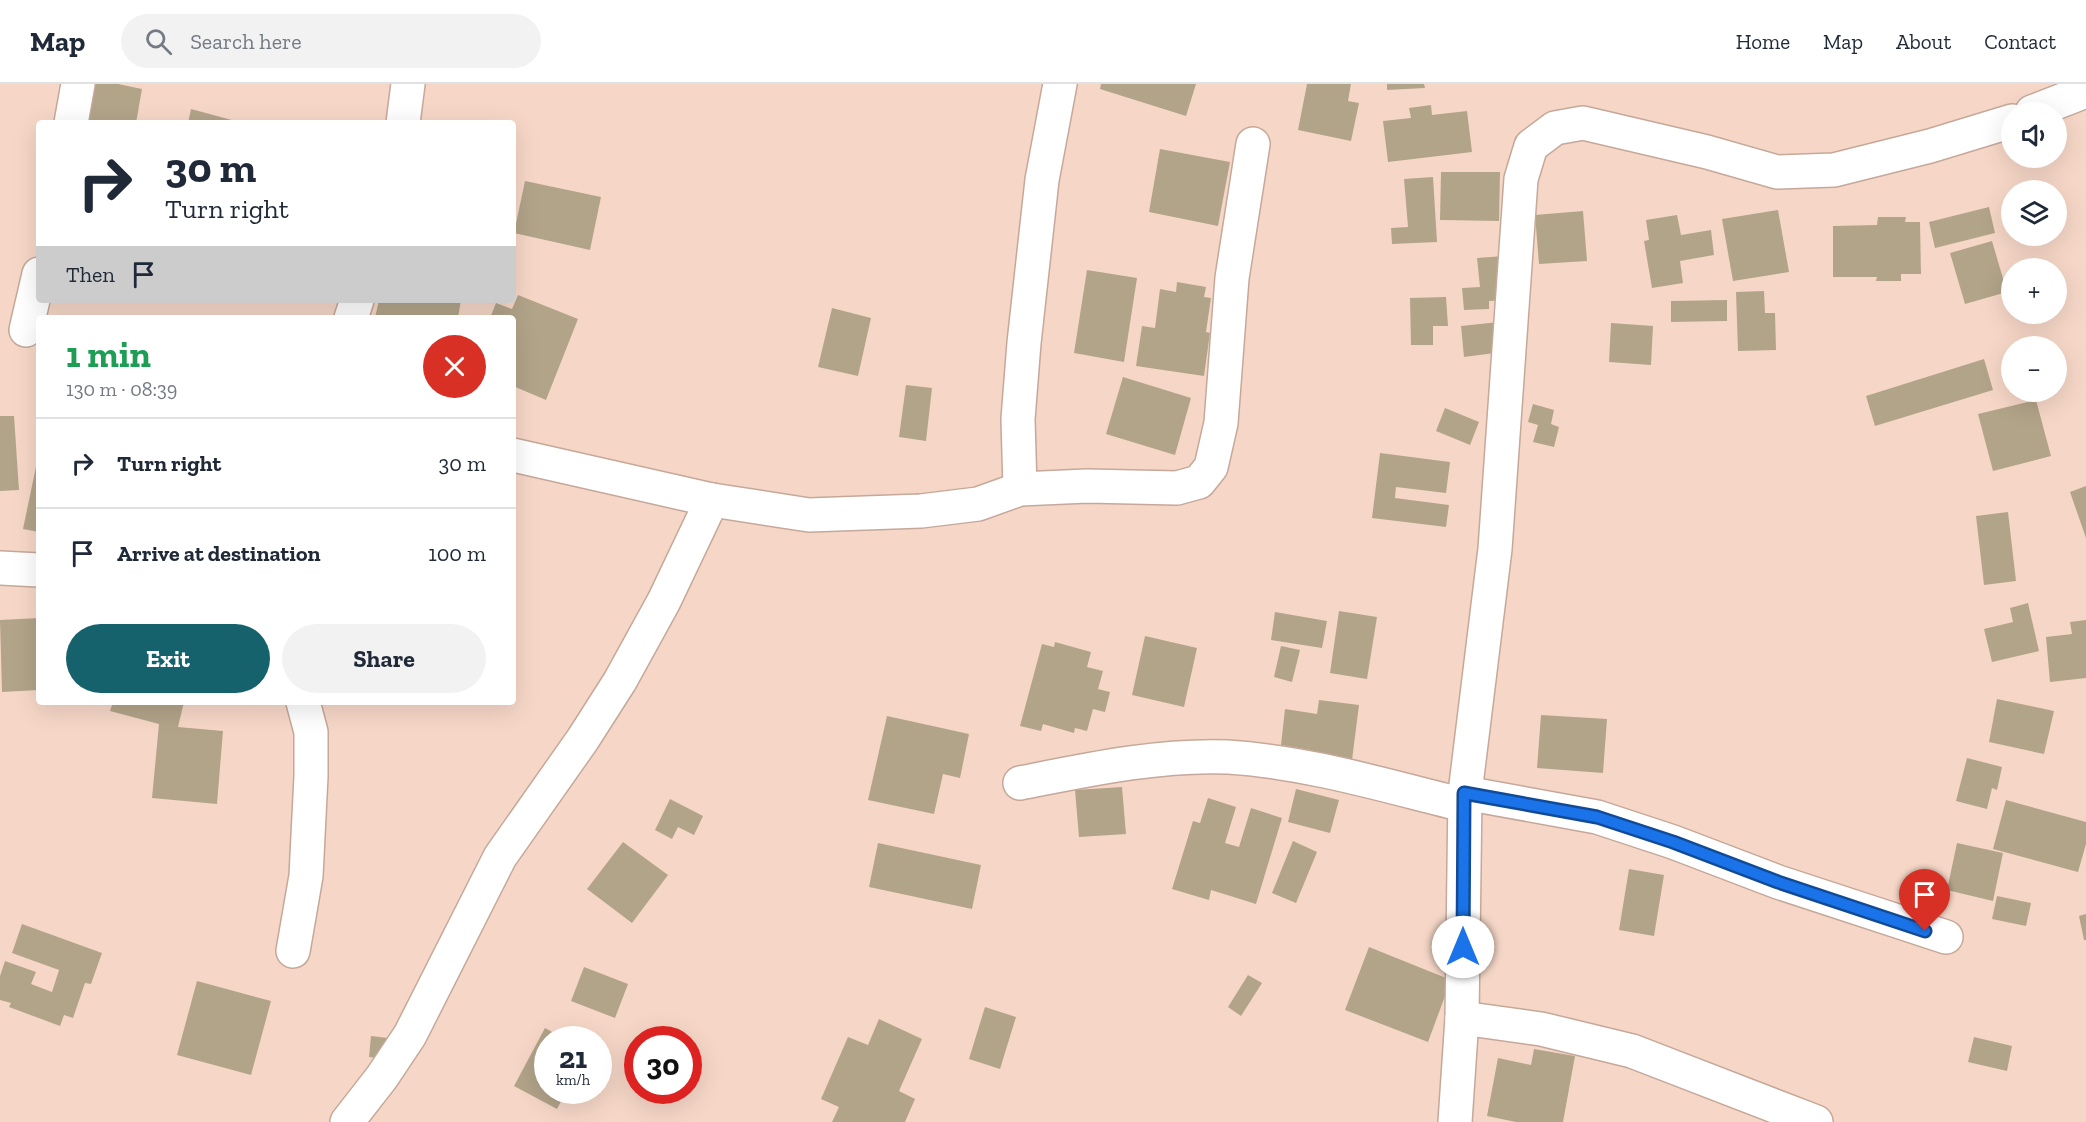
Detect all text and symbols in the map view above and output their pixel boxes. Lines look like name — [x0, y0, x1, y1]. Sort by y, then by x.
search box — [121, 14, 541, 68]
text: Map — [30, 25, 85, 58]
icon: search — [142, 25, 175, 58]
text: Search here — [190, 28, 302, 55]
text: Home — [1736, 29, 1790, 54]
text: Map — [1823, 29, 1863, 54]
text: About — [1896, 29, 1951, 54]
text: Contact — [1984, 29, 2056, 54]
map controls — [2001, 102, 2067, 402]
button: sound — [2001, 102, 2067, 168]
text: 30 m — [165, 142, 256, 193]
icon: right — [66, 144, 144, 222]
button: layers — [2001, 180, 2067, 246]
text: Turn right — [165, 193, 289, 225]
icon: arrive — [127, 258, 160, 291]
button: + — [2001, 258, 2067, 324]
text: Then — [66, 261, 115, 288]
text: 1 min — [66, 333, 151, 376]
button: close — [423, 335, 486, 398]
button: − — [2001, 336, 2067, 402]
text: 130 m · 08:39 — [66, 377, 177, 401]
icon: right — [66, 447, 99, 480]
text: Turn right — [117, 450, 221, 477]
text: 30 m — [439, 450, 486, 477]
icon: arrive — [66, 537, 99, 570]
text: Arrive at destination — [117, 540, 320, 567]
text: 100 m — [428, 540, 486, 567]
button: Exit — [66, 624, 270, 693]
button: Share — [282, 624, 486, 693]
pin — [1899, 869, 1950, 931]
icon: arrive — [1908, 878, 1941, 911]
position arrow — [1431, 915, 1495, 979]
speed limit sign: 30 — [624, 1026, 702, 1104]
text: 21 — [559, 1040, 587, 1076]
text: km/h — [556, 1071, 590, 1089]

